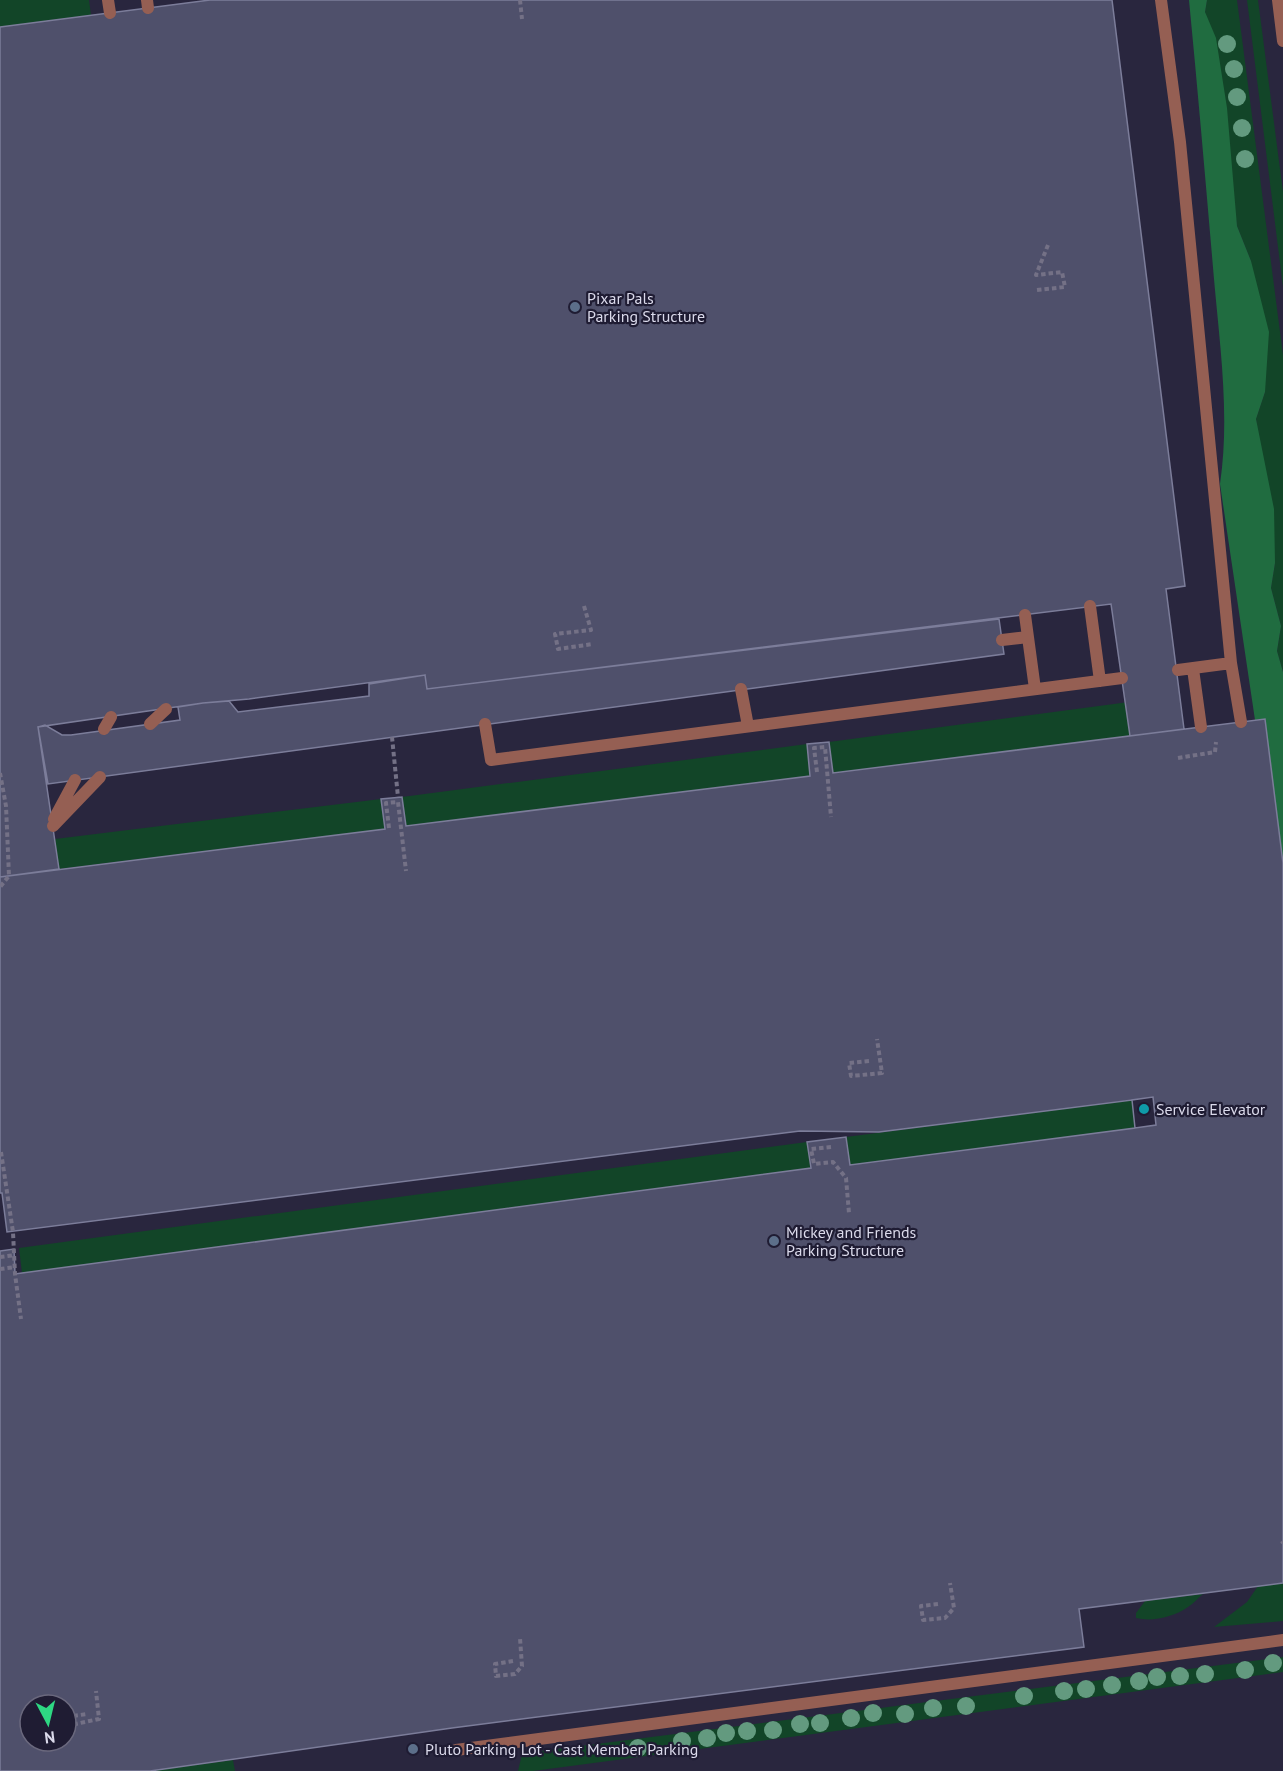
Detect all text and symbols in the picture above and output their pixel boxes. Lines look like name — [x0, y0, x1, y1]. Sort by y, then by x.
place label: Pixar Pals Parking Structure — [587, 288, 705, 326]
marker: Pixar Pals Parking Structure — [568, 300, 582, 314]
place label: Service Elevator — [1156, 1099, 1266, 1119]
marker: Service Elevator — [1137, 1102, 1151, 1116]
place label: Mickey and Friends Parking Structure — [786, 1222, 917, 1260]
marker: Mickey and Friends Parking Structure — [767, 1234, 781, 1248]
north arrow — [18, 1693, 78, 1753]
text: N — [43, 1727, 56, 1748]
place label: Pluto Parking Lot - Cast Member Parking — [425, 1739, 698, 1759]
marker: Pluto Parking Lot - Cast Member Parking — [406, 1742, 420, 1756]

